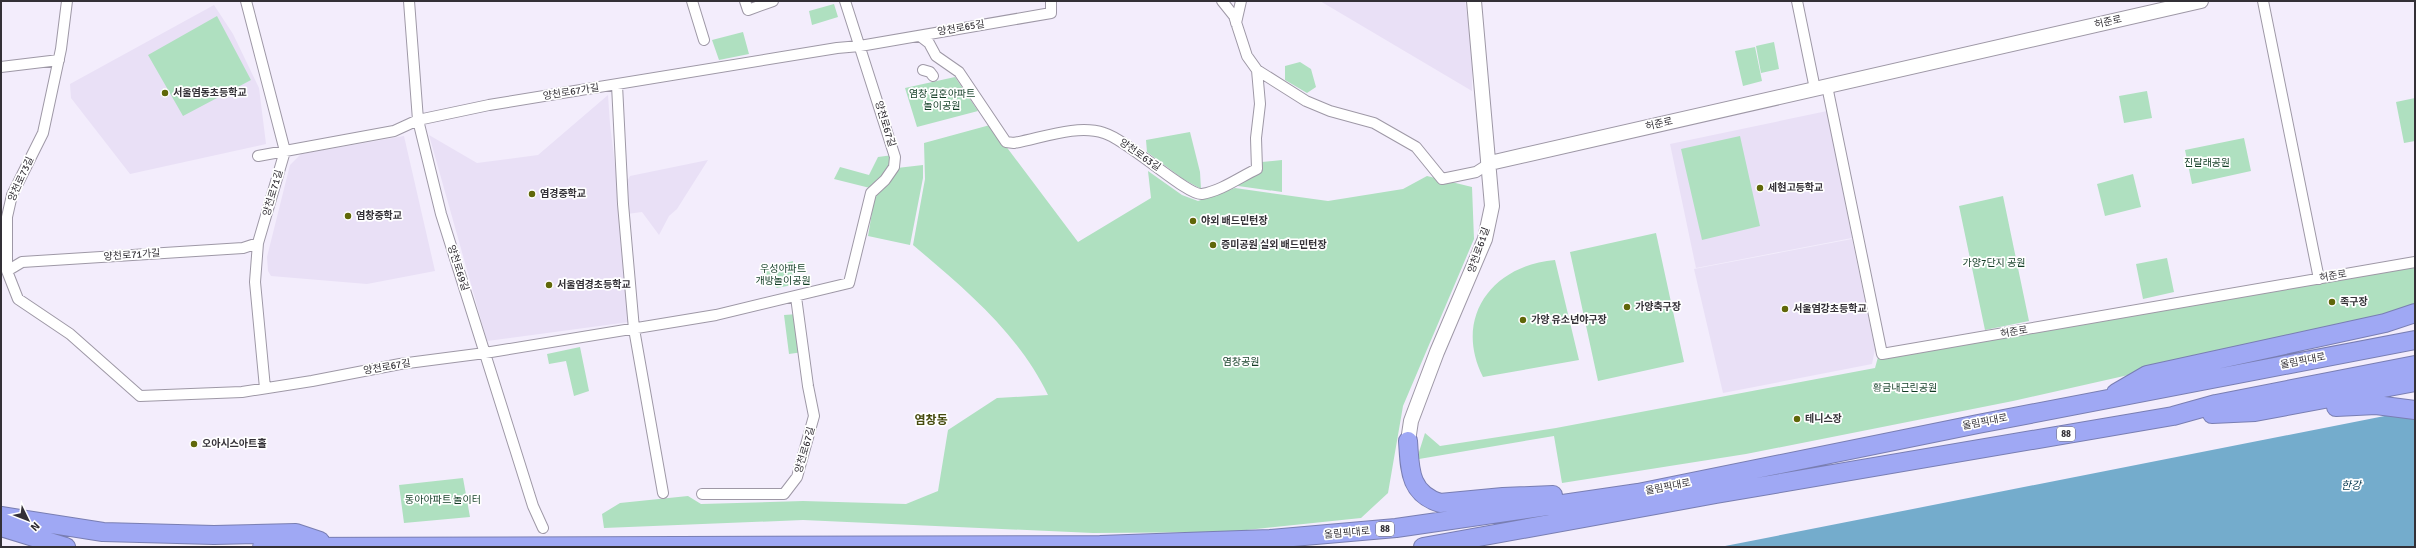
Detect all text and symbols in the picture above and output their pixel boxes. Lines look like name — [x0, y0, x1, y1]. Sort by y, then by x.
street label: 허준로 — [2093, 13, 2123, 31]
street label: 양천로65길 — [937, 18, 985, 38]
street label: 양천로67가길 — [542, 82, 600, 102]
place label: 서울염동초등학교 — [173, 86, 247, 99]
marker: 서울염동초등학교 — [160, 88, 170, 98]
park label: 염창 길훈아파트 놀이공원 — [909, 88, 975, 112]
street label: 양천로67길 — [872, 99, 898, 149]
street label: 허준로 — [1644, 115, 1674, 133]
street label: 양천로63길 — [1117, 136, 1163, 174]
street label: 양천로73길 — [6, 155, 36, 203]
park label: 진달래공원 — [2184, 157, 2230, 169]
street label: 양천로71길 — [261, 168, 285, 218]
place label: 세현고등학교 — [1768, 181, 1823, 194]
marker: 세현고등학교 — [1755, 183, 1765, 193]
place label: 염경중학교 — [540, 187, 586, 200]
marker: 염경중학교 — [527, 189, 537, 199]
place label: 염창중학교 — [356, 209, 402, 222]
marker: 염창중학교 — [343, 211, 353, 221]
place label: 야외 배드민턴장 — [1201, 215, 1268, 227]
marker: 야외 배드민턴장 — [1188, 216, 1198, 226]
street label: 양천로61길 — [1466, 226, 1492, 274]
place label: 증미공원 실외 배드민턴장 — [1221, 239, 1327, 251]
marker: 증미공원 실외 배드민턴장 — [1208, 240, 1218, 250]
street label: 양천로69길 — [445, 244, 471, 292]
street label: 양천로71가길 — [103, 247, 161, 263]
park label: 가양7단지 공원 — [1963, 257, 2025, 269]
park label: 우성아파트 개방놀이공원 — [755, 263, 811, 287]
street label: 허준로 — [2318, 268, 2348, 284]
place label: 서울염경초등학교 — [557, 278, 631, 291]
marker: 서울염경초등학교 — [544, 280, 554, 290]
place label: 족구장 — [2340, 296, 2368, 308]
marker: 족구장 — [2327, 297, 2337, 307]
place label: 가양축구장 — [1635, 301, 1681, 313]
marker: 가양축구장 — [1622, 302, 1632, 312]
place label: 서울염강초등학교 — [1793, 302, 1867, 315]
marker: 서울염강초등학교 — [1780, 304, 1790, 314]
place label: 가양 유소년야구장 — [1531, 314, 1607, 326]
marker: 가양 유소년야구장 — [1518, 315, 1528, 325]
street label: 허준로 — [1999, 324, 2029, 340]
street label: 올림픽대로 — [2279, 351, 2327, 371]
park label: 염창공원 — [1223, 356, 1259, 368]
street label: 양천로67길 — [363, 357, 411, 377]
park label: 황금내근린공원 — [1873, 382, 1937, 394]
street label: 올림픽대로 — [1961, 412, 2009, 432]
district label: 염창동 — [914, 413, 948, 428]
place label: 테니스장 — [1805, 413, 1842, 425]
marker: 테니스장 — [1792, 414, 1802, 424]
street label: 양천로67길 — [793, 425, 817, 475]
road number: 88 — [2057, 427, 2075, 441]
place label: 오아시스아트홀 — [202, 438, 266, 450]
marker: 오아시스아트홀 — [189, 439, 199, 449]
street label: 올림픽대로 — [1644, 477, 1692, 497]
water label: 한강 — [2341, 479, 2363, 492]
park label: 동아아파트 놀이터 — [405, 494, 481, 506]
north arrow — [8, 500, 48, 540]
text: N — [28, 519, 42, 534]
road number: 88 — [1376, 522, 1394, 536]
street label: 올림픽대로 — [1324, 525, 1370, 541]

